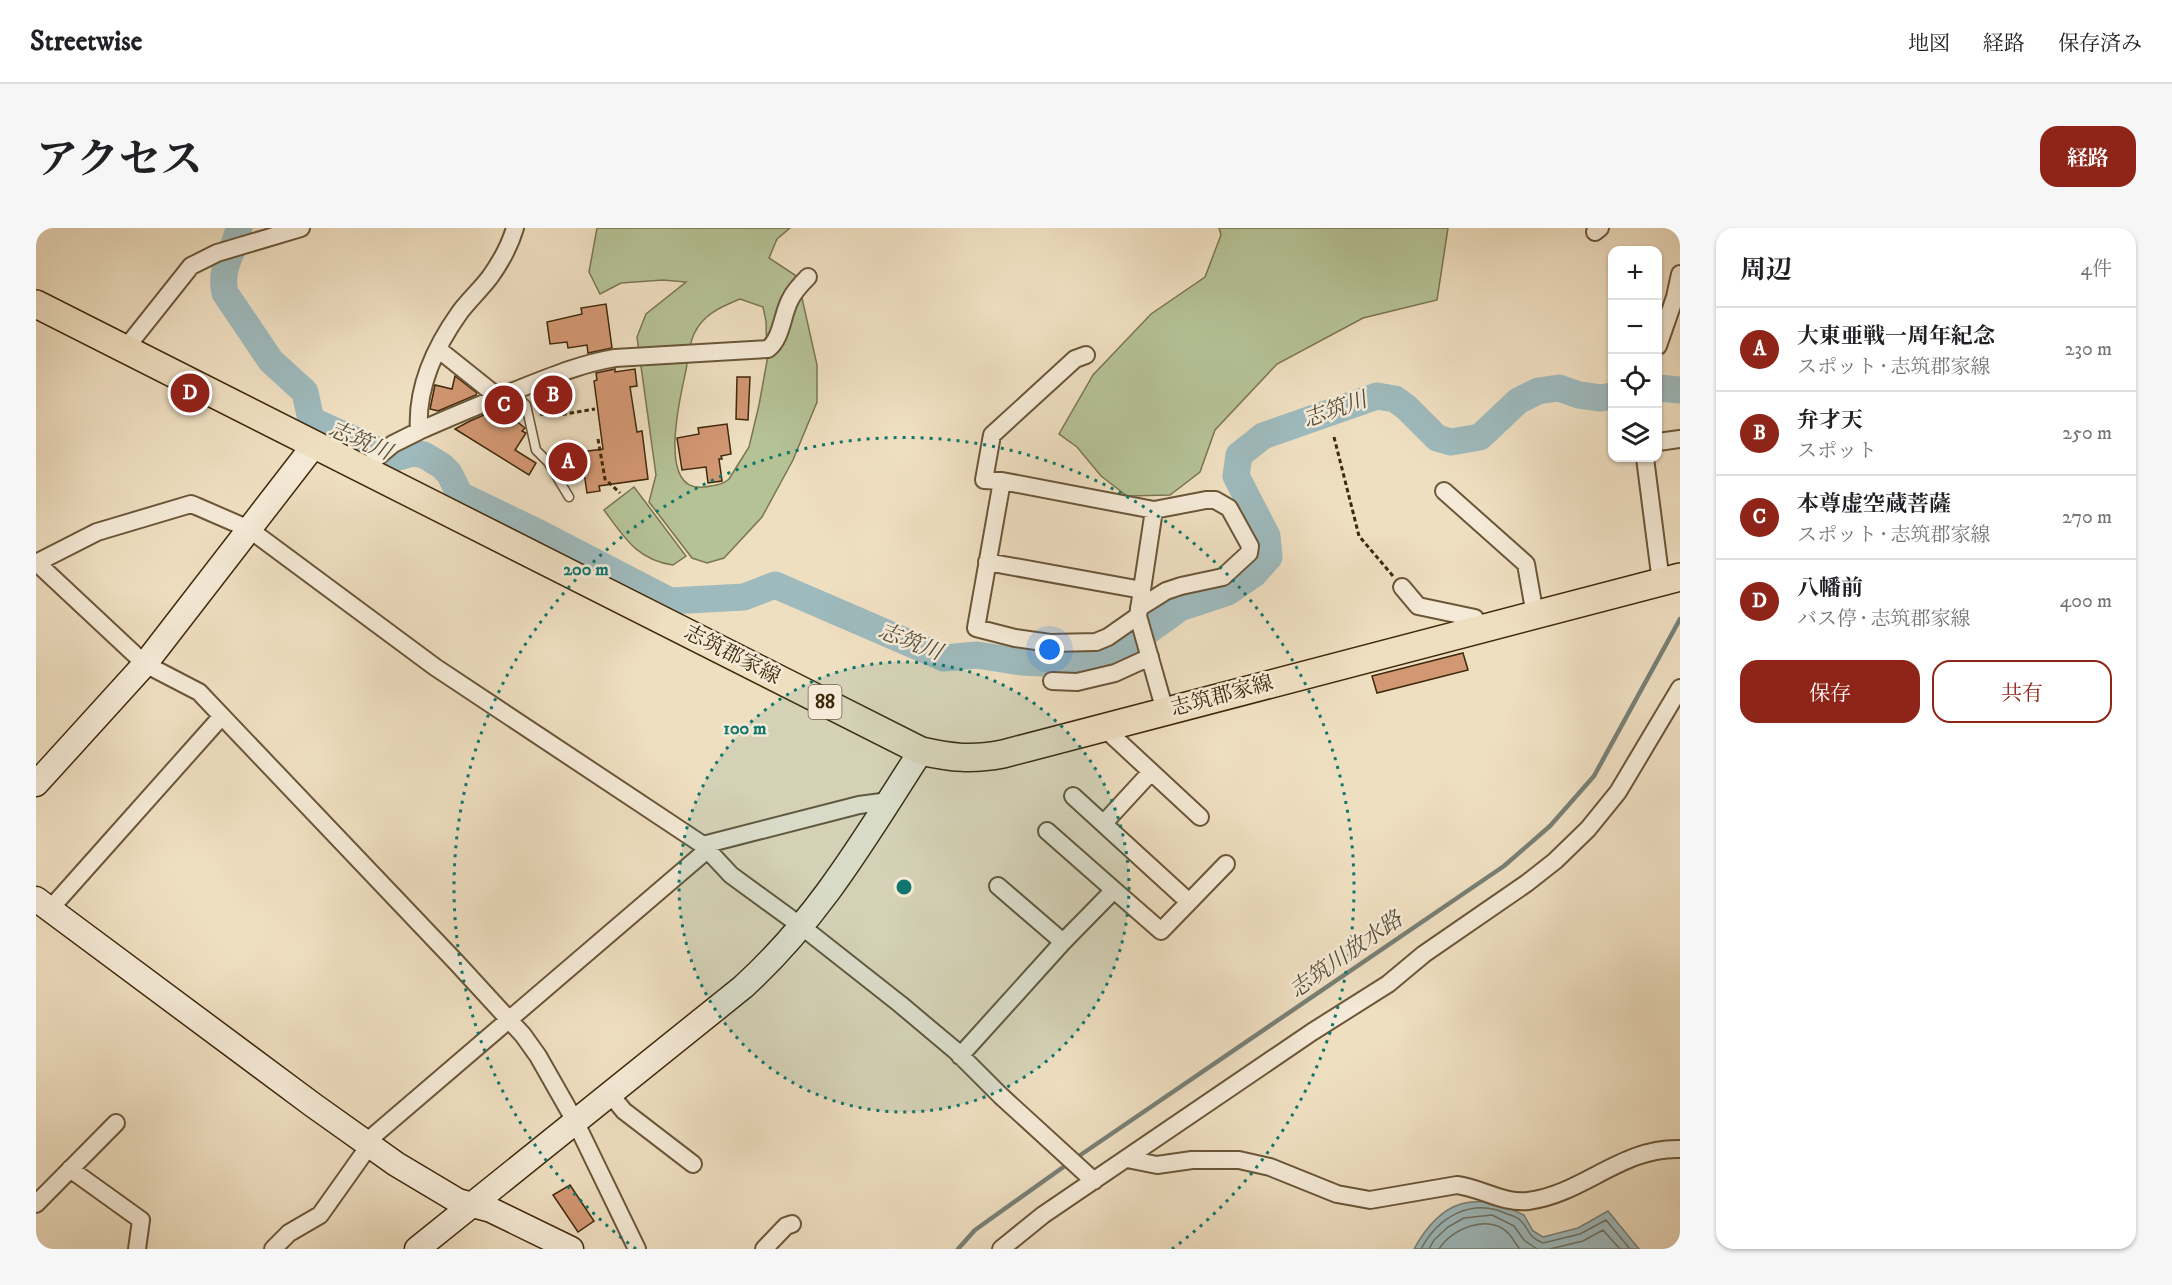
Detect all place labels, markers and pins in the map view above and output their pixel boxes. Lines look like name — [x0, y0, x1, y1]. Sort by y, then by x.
pin: D — [170, 370, 210, 416]
pin: B — [534, 372, 572, 418]
pin: C — [484, 382, 524, 428]
pin: A — [548, 440, 588, 484]
centre of rings — [894, 877, 914, 897]

